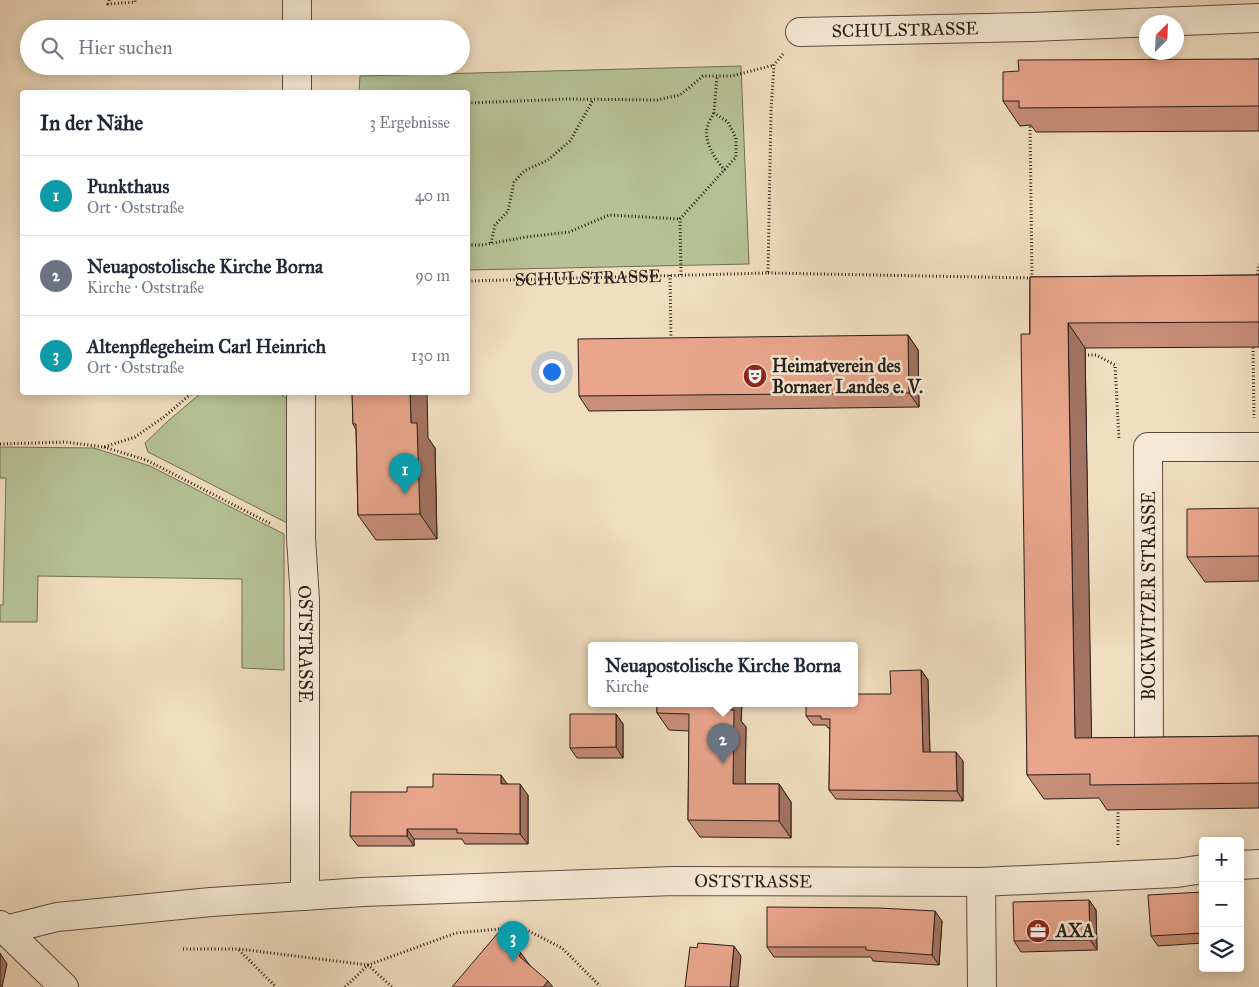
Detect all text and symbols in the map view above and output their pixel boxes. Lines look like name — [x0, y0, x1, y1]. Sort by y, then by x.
north arrow — [1139, 15, 1184, 60]
street label: SCHULSTRASSE — [831, 17, 979, 42]
search box — [20, 20, 470, 75]
icon: search — [38, 34, 66, 62]
text: Hier suchen — [78, 36, 172, 59]
text: In der Nähe — [40, 110, 143, 136]
text: 3 Ergebnisse — [369, 113, 450, 132]
text: Punkthaus — [87, 175, 169, 198]
text: 1 — [53, 186, 59, 205]
text: 40 m — [415, 186, 450, 205]
text: Ort · Oststraße — [87, 198, 184, 217]
text: Neuapostolische Kirche Borna — [87, 255, 323, 278]
street label: SCHULSTRASSE — [514, 265, 662, 291]
text: 2 — [52, 266, 60, 285]
text: 90 m — [415, 266, 450, 285]
text: Kirche · Oststraße — [87, 278, 204, 297]
text: Altenpflegeheim Carl Heinrich — [87, 335, 326, 358]
text: 3 — [53, 346, 59, 365]
text: 130 m — [411, 346, 450, 365]
place label: Heimatverein des Bornaer Landes e. V. — [772, 355, 923, 398]
text: Ort · Oststraße — [87, 358, 184, 377]
your location — [539, 359, 565, 385]
theatre icon: Heimatverein des Bornaer Landes e. V. — [742, 363, 768, 389]
pin: 1 — [389, 453, 421, 494]
street label: BOCKWITZER STRASSE — [1138, 491, 1160, 701]
street label: OSTSTRASSE — [293, 584, 316, 703]
popup — [588, 642, 858, 707]
text: Neuapostolische Kirche Borna — [605, 654, 841, 677]
text: Kirche — [605, 677, 649, 696]
pin: 2 — [707, 723, 739, 764]
map controls — [1199, 837, 1244, 972]
button: + — [1199, 837, 1244, 882]
street label: OSTSTRASSE — [694, 870, 812, 892]
button: − — [1199, 882, 1244, 927]
office icon: AXA — [1025, 918, 1051, 944]
place label: AXA — [1055, 920, 1095, 942]
pin: 3 — [497, 921, 529, 962]
button: layers — [1199, 927, 1244, 972]

